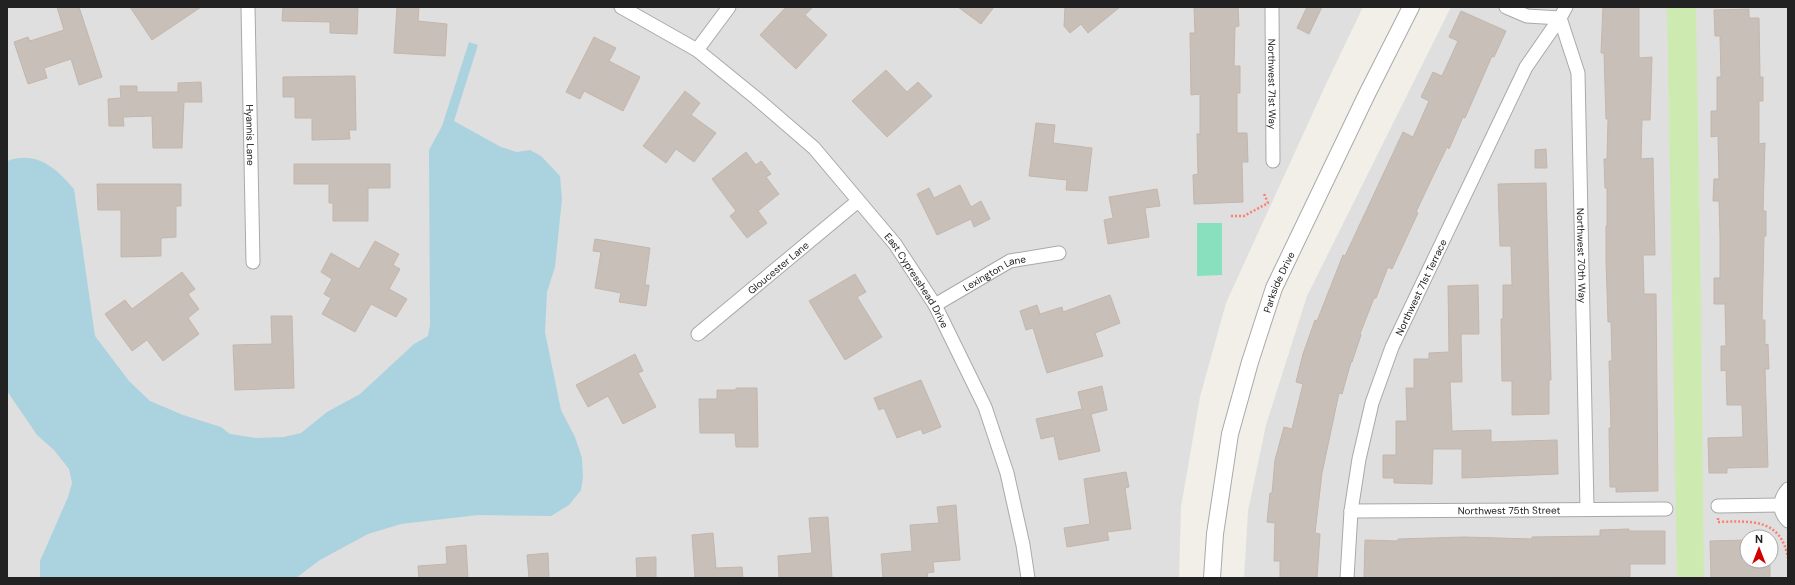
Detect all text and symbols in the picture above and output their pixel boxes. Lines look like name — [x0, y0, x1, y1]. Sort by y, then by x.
street label: Northwest 71st Way — [1265, 39, 1279, 130]
street label: Hyannis Lane — [243, 104, 257, 166]
street label: Northwest 70th Way — [1574, 208, 1589, 304]
street label: East Cypresshead Drive — [881, 230, 951, 331]
street label: Northwest 71st Terrace — [1392, 237, 1450, 338]
street label: Gloucester Lane — [745, 238, 812, 297]
street label: Parkside Drive — [1260, 249, 1298, 314]
street label: Lexington Lane — [961, 252, 1027, 294]
street label: Northwest 75th Street — [1458, 504, 1560, 517]
north arrow — [1739, 529, 1779, 569]
text: N — [1755, 532, 1763, 546]

